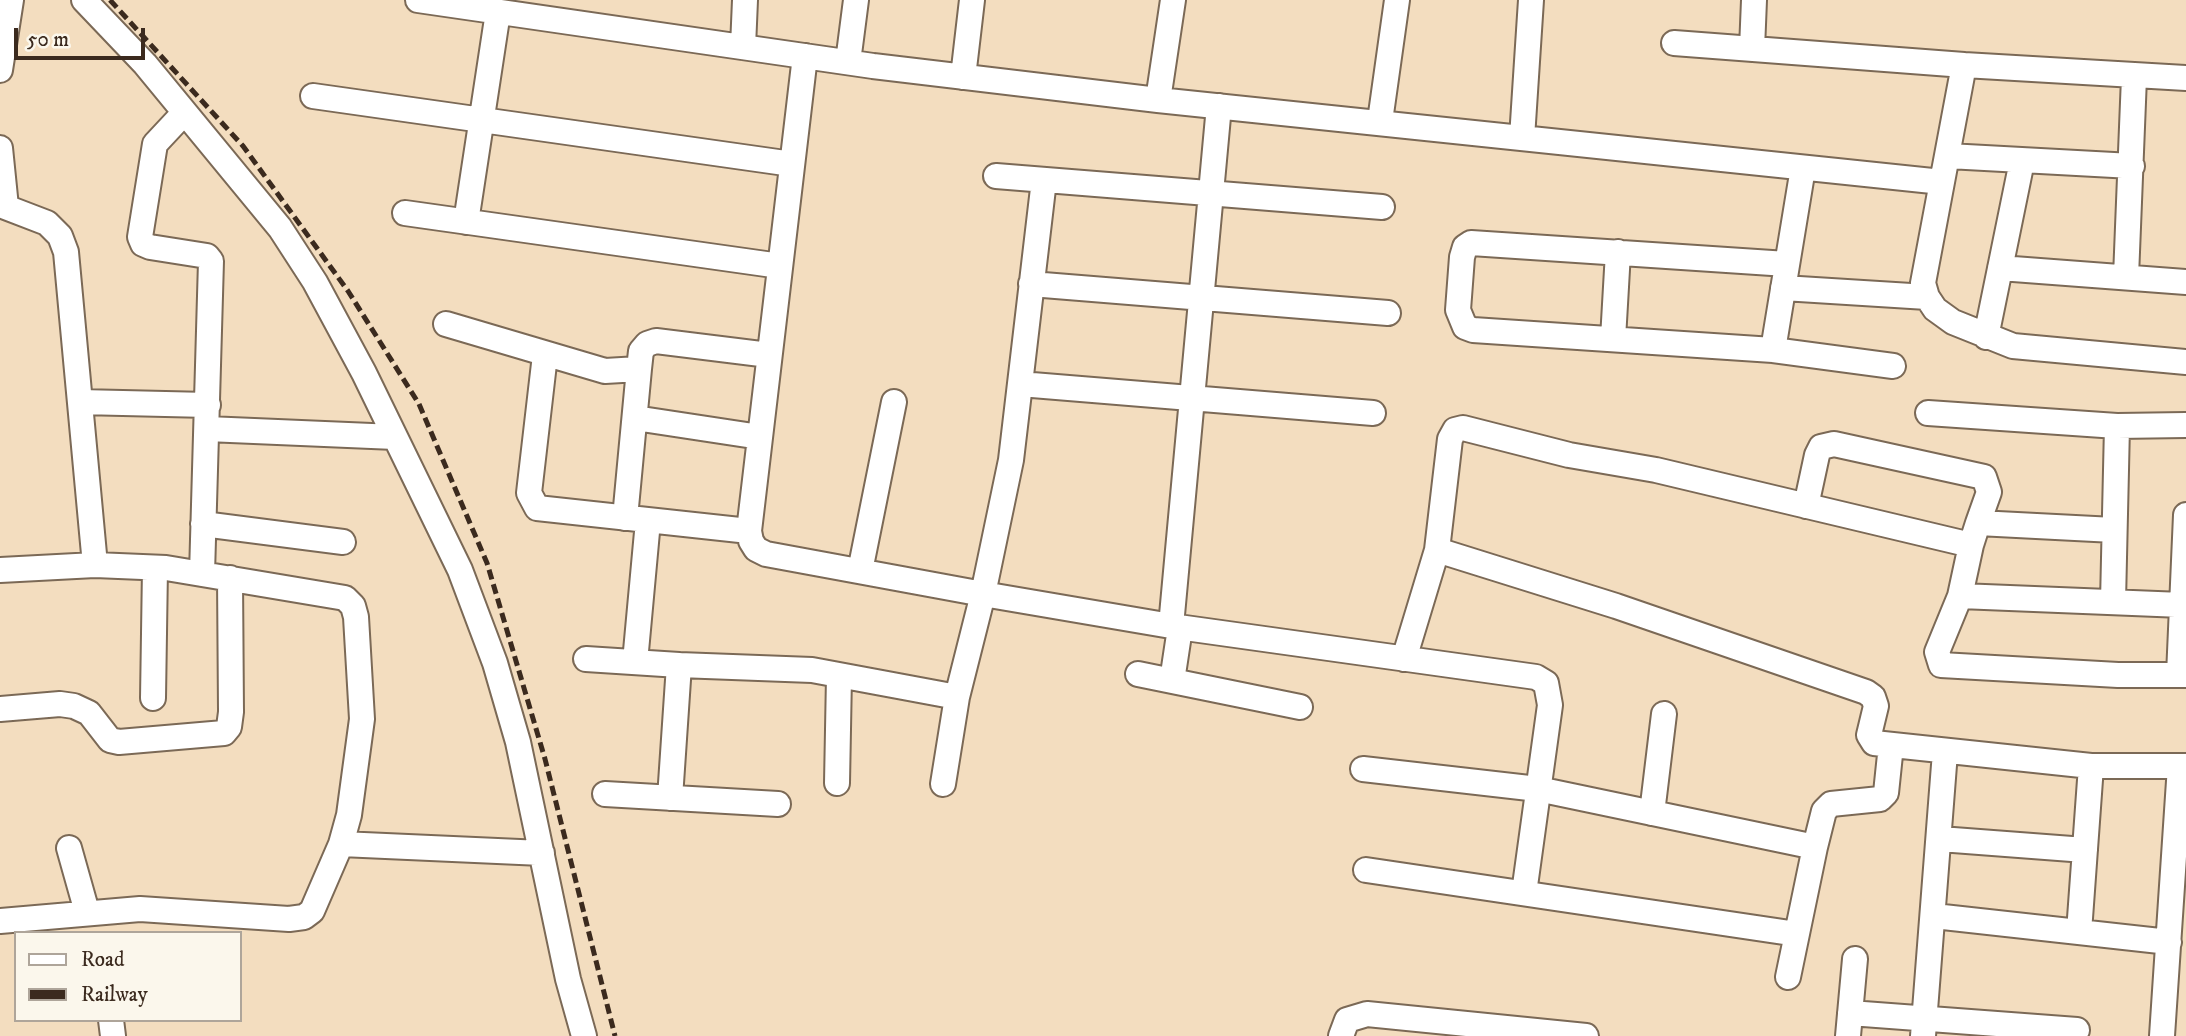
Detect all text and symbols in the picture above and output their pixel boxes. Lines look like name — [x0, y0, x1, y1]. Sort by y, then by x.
scale bar — [18, 14, 149, 58]
text: 50 m — [27, 27, 69, 53]
legend — [14, 931, 242, 1022]
text: Road — [81, 947, 125, 973]
text: Railway — [81, 982, 148, 1008]

